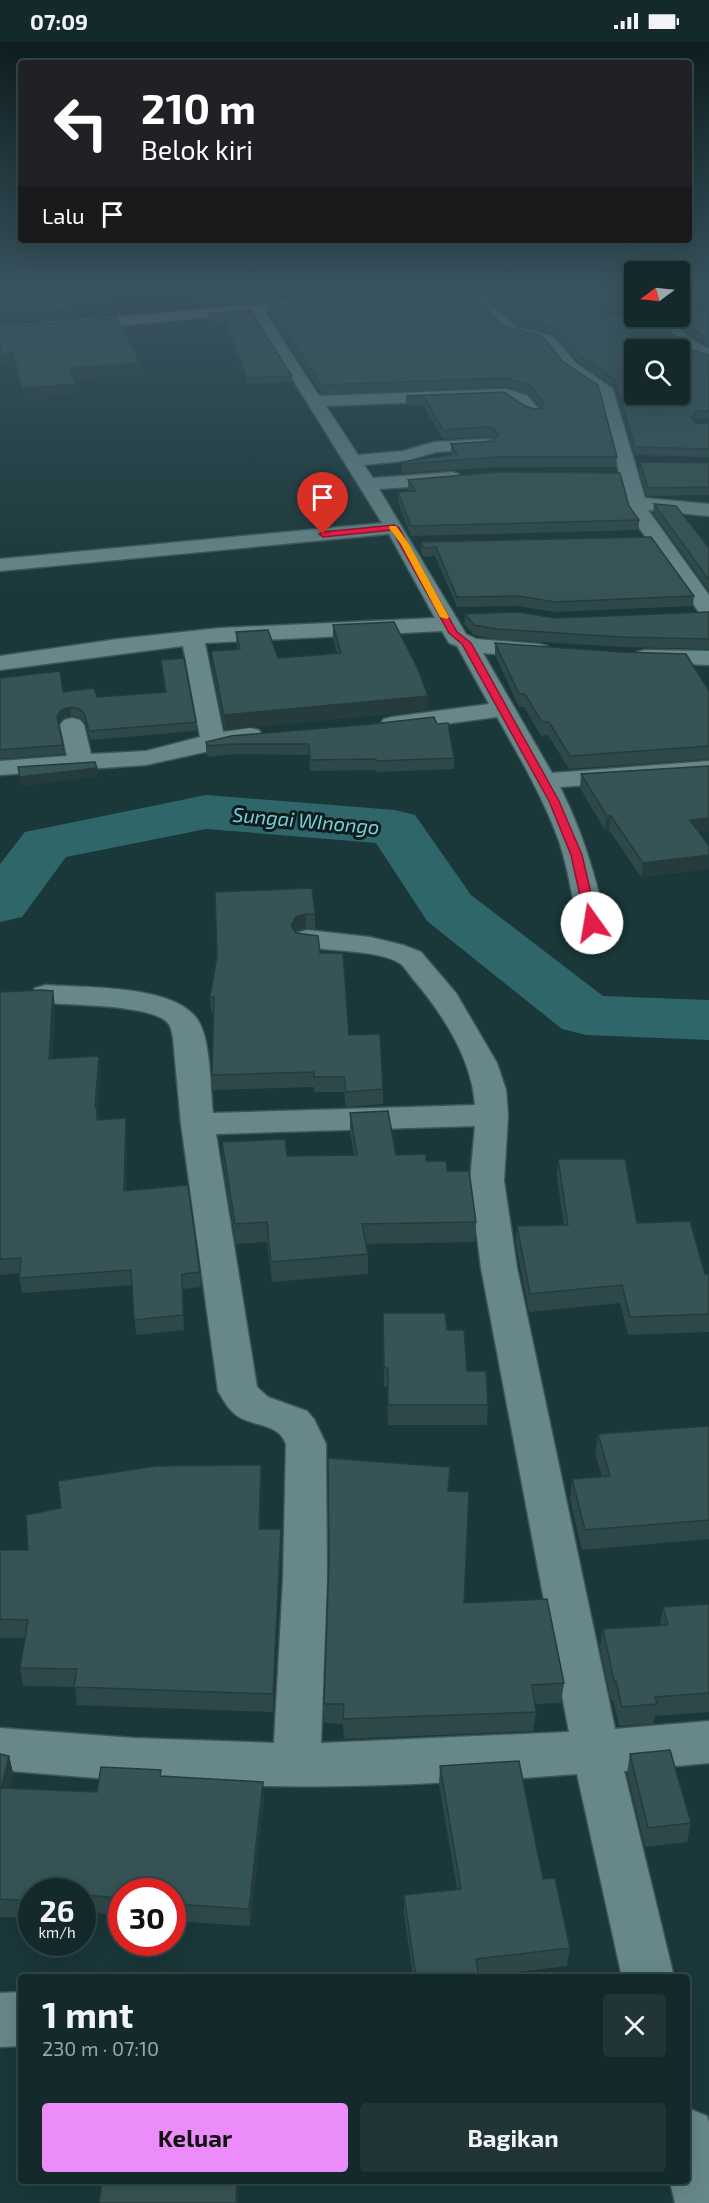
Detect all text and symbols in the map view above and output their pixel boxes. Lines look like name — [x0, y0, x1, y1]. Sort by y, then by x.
text: 07:09 — [30, 8, 88, 34]
text: 210 m — [141, 82, 256, 132]
icon: left — [42, 84, 120, 162]
text: Belok kiri — [141, 133, 253, 165]
icon: arrive — [96, 198, 129, 231]
text: Lalu — [42, 202, 84, 228]
north arrow — [624, 261, 690, 327]
map controls — [624, 261, 690, 405]
button: search — [624, 339, 690, 405]
pin — [297, 472, 348, 534]
icon: arrive — [306, 481, 339, 514]
water label: Sungai WInongo — [232, 802, 380, 838]
position arrow — [560, 891, 624, 955]
speed limit sign: 30 — [108, 1878, 186, 1956]
text: 26 — [39, 1892, 75, 1928]
text: km/h — [38, 1923, 76, 1941]
text: 1 mnt — [42, 1992, 133, 2035]
button: close — [603, 1994, 666, 2057]
text: 230 m · 07:10 — [42, 2036, 159, 2060]
button: Keluar — [42, 2103, 348, 2172]
button: Bagikan — [360, 2103, 666, 2172]

